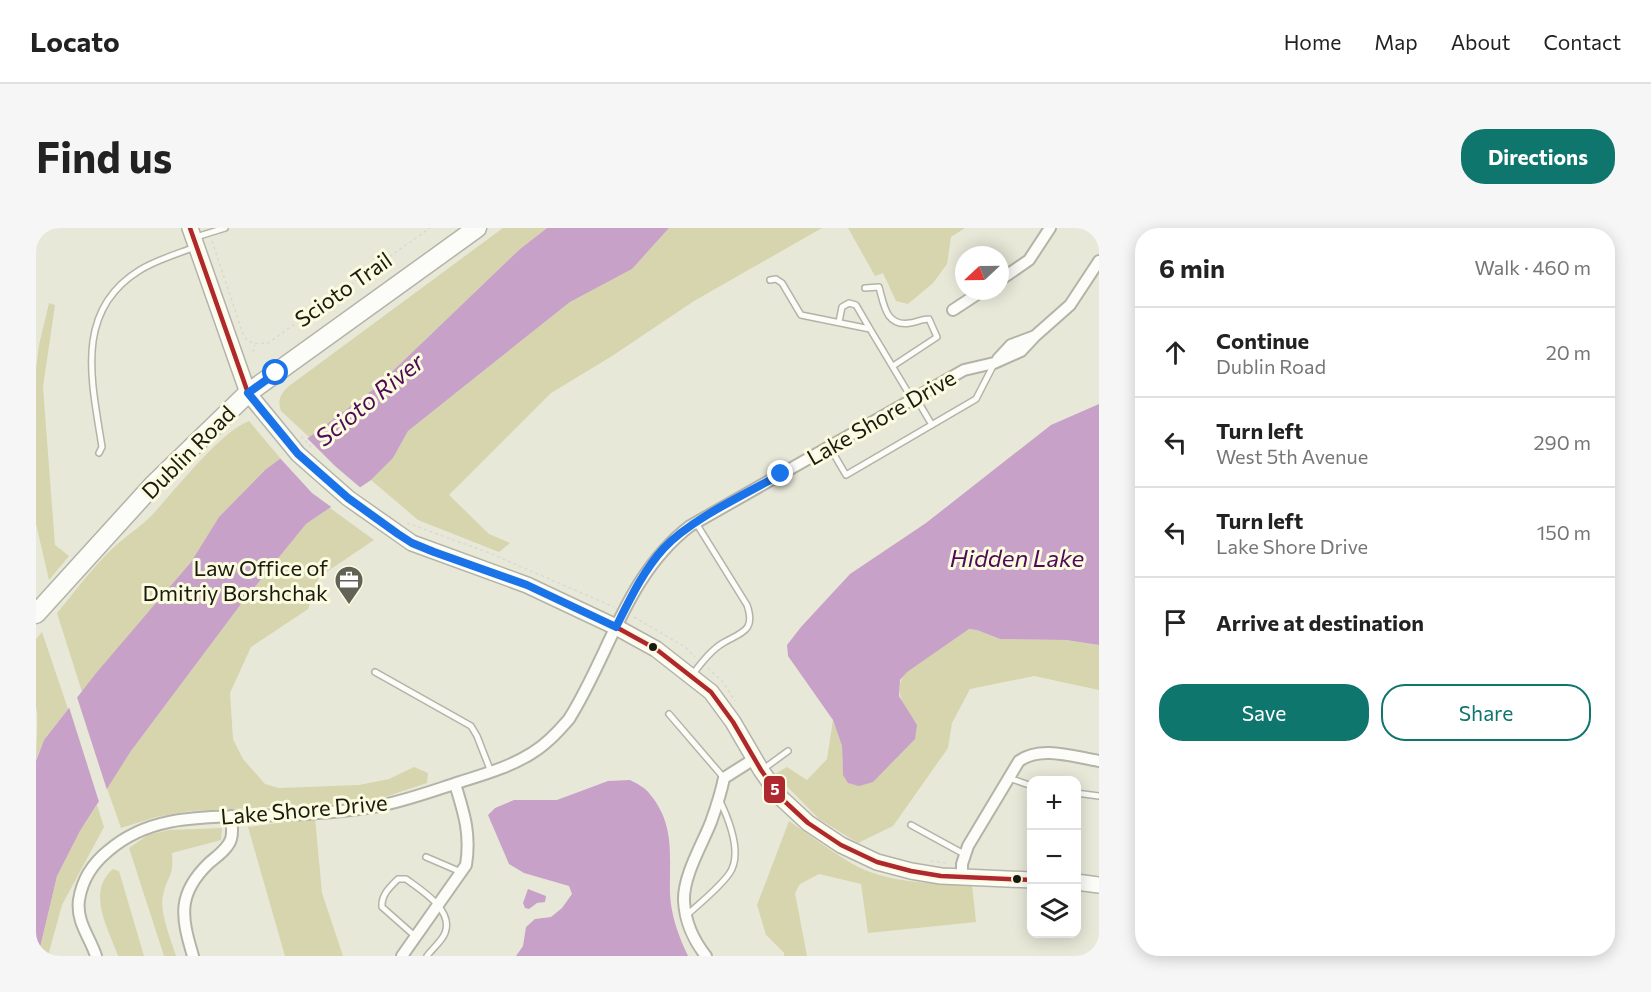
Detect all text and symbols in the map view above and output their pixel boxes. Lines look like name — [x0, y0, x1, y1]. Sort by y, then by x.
text: Locato — [30, 24, 120, 58]
text: Home — [1284, 29, 1341, 54]
text: Map — [1374, 29, 1418, 54]
text: About — [1451, 29, 1510, 54]
text: Contact — [1543, 29, 1621, 54]
button: Directions — [1461, 129, 1615, 184]
text: Find us — [36, 130, 172, 182]
street label: Scioto Trail — [289, 246, 397, 332]
north arrow — [955, 246, 1009, 300]
text: 6 min — [1159, 252, 1225, 283]
text: Walk · 460 m — [1474, 255, 1591, 279]
text: Continue — [1216, 327, 1309, 354]
icon: ahead — [1159, 336, 1192, 369]
text: 20 m — [1546, 340, 1591, 364]
water label: Scioto River — [309, 346, 430, 452]
text: Dublin Road — [1216, 354, 1326, 378]
route start — [262, 359, 288, 385]
street label: Lake Shore Drive — [802, 363, 960, 471]
street label: Dublin Road — [136, 400, 240, 504]
text: Turn left — [1216, 417, 1303, 444]
icon: left — [1159, 426, 1192, 459]
text: 290 m — [1533, 430, 1591, 454]
text: West 5th Avenue — [1216, 444, 1368, 468]
route end — [767, 460, 793, 486]
text: Turn left — [1216, 507, 1303, 534]
icon: left — [1159, 516, 1192, 549]
text: 150 m — [1537, 520, 1591, 544]
text: Lake Shore Drive — [1216, 534, 1368, 558]
water label: Hidden Lake — [950, 543, 1084, 572]
place label: Law Office of Dmitriy Borshchak — [143, 554, 328, 606]
office icon: Law Office of Dmitriy Borshchak — [333, 564, 365, 606]
icon: arrive — [1159, 606, 1192, 639]
text: Arrive at destination — [1216, 609, 1424, 636]
unlabelled marker — [647, 641, 659, 653]
button: Save — [1159, 684, 1369, 741]
button: Share — [1381, 684, 1591, 741]
line badge: 5 — [763, 775, 786, 804]
map controls — [1027, 776, 1081, 938]
button: + — [1027, 776, 1081, 830]
text: 5 — [770, 779, 780, 798]
street label: Lake Shore Drive — [219, 788, 389, 830]
button: − — [1027, 830, 1081, 884]
unlabelled marker — [1011, 873, 1023, 885]
button: layers — [1027, 884, 1081, 938]

